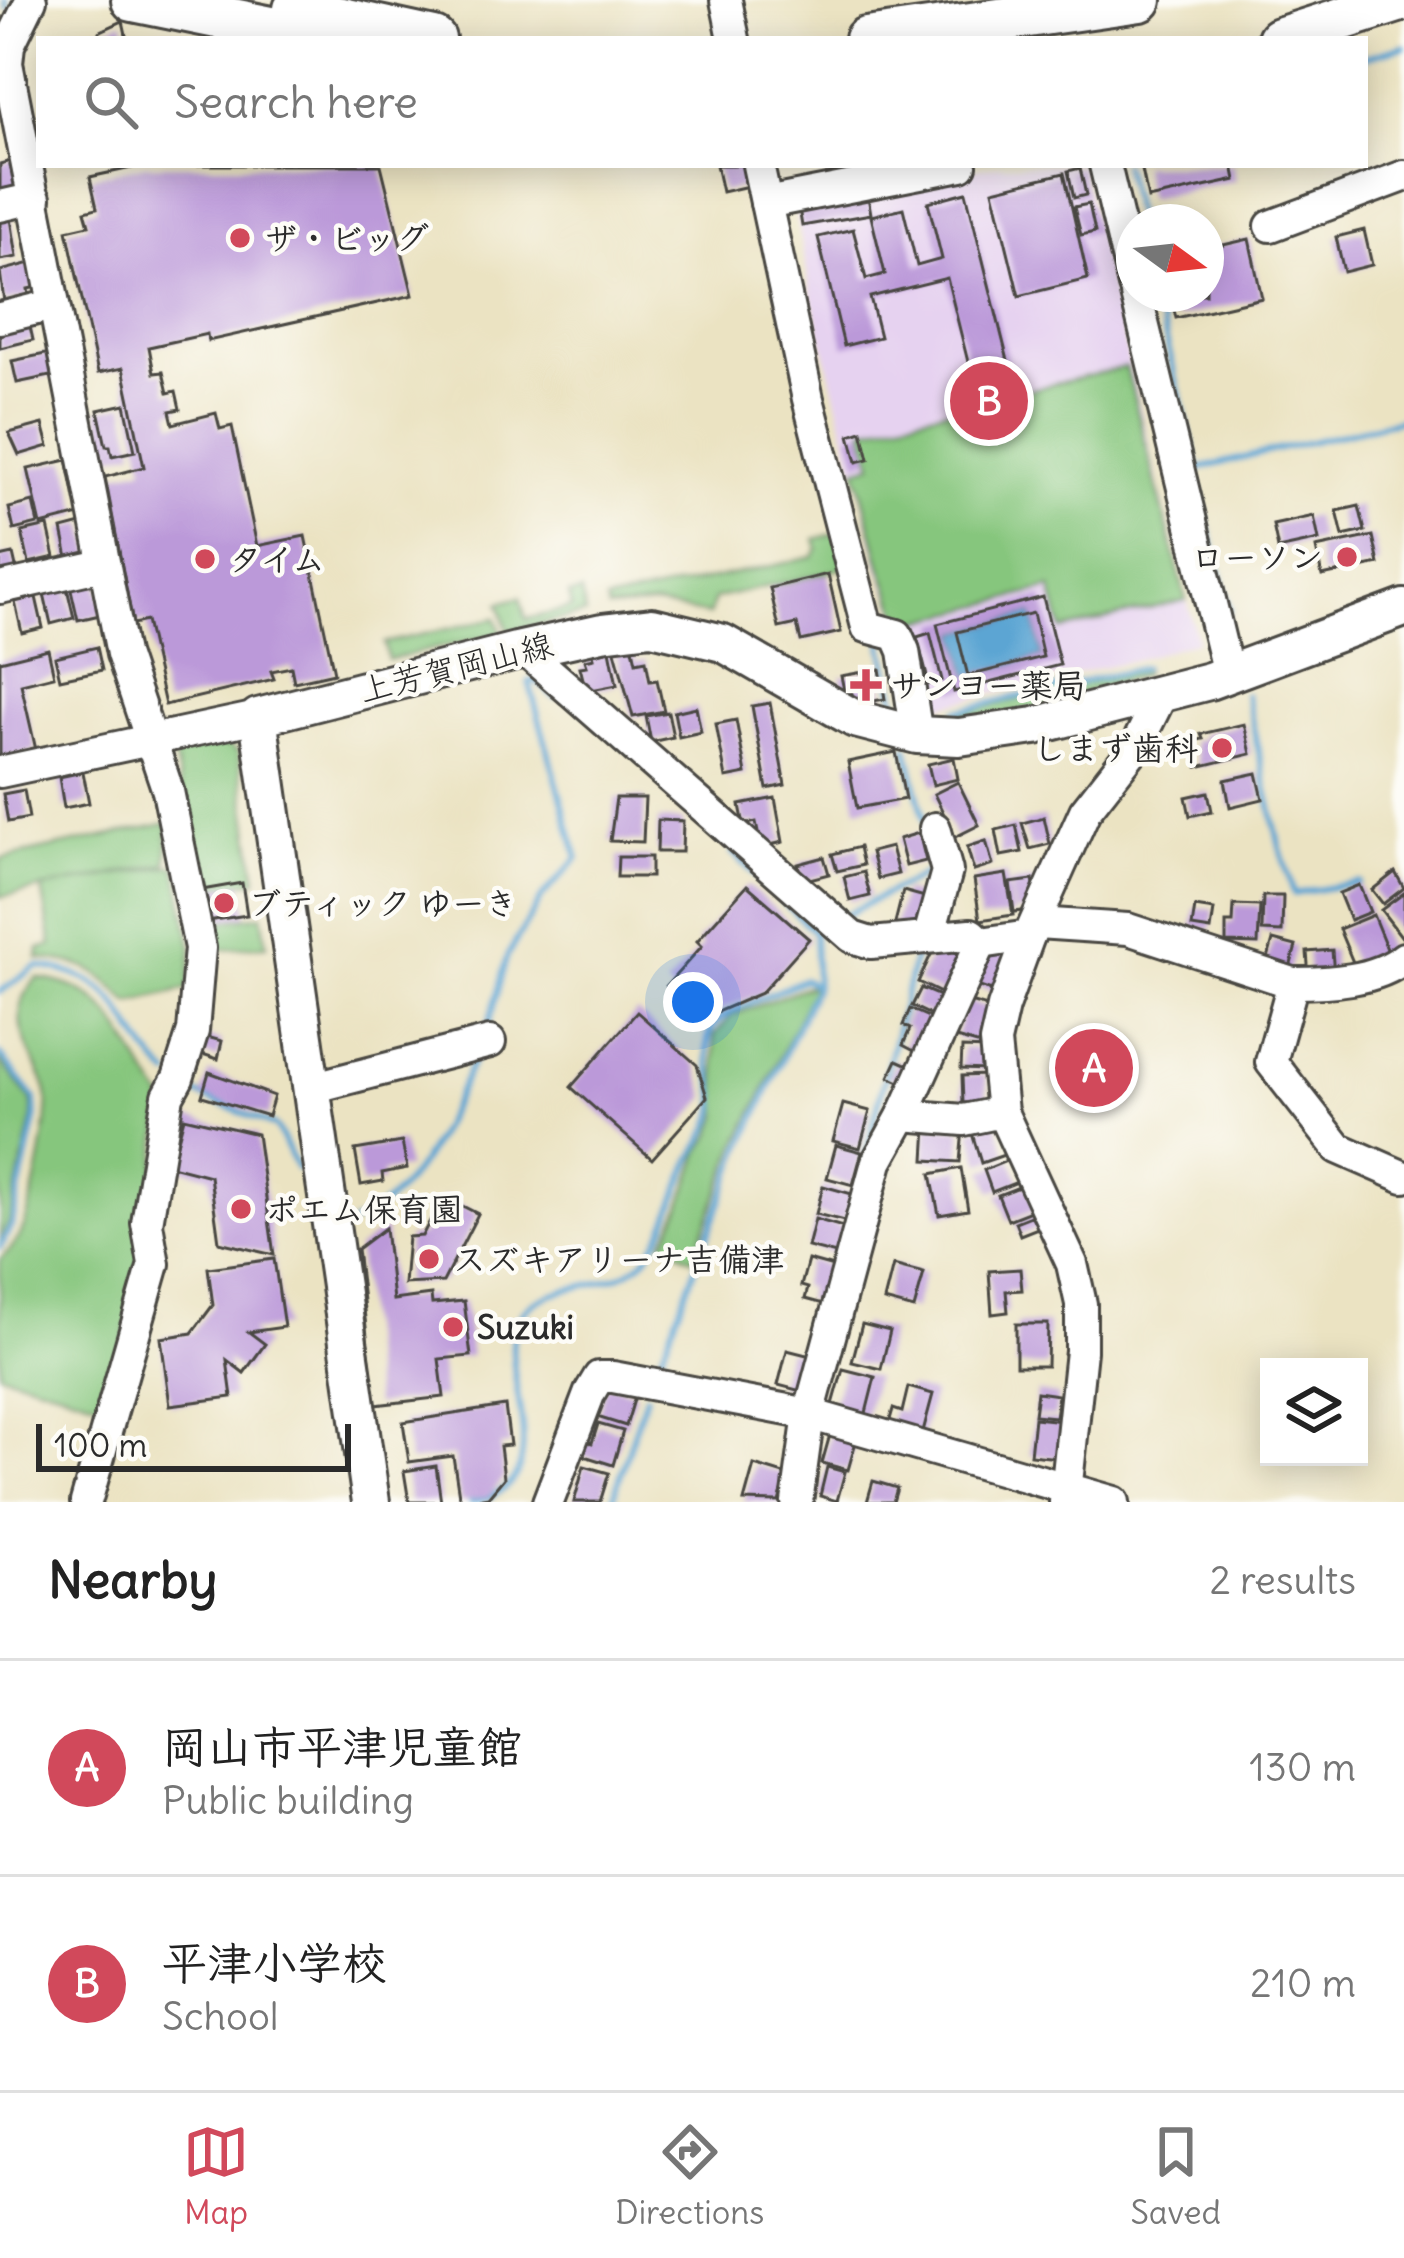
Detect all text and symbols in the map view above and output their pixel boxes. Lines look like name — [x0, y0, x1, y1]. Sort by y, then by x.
search box — [36, 36, 1368, 168]
icon: search — [78, 69, 144, 135]
text: Search here — [174, 74, 418, 130]
north arrow — [1116, 204, 1224, 312]
place label: ザ・ビッグ — [264, 217, 429, 259]
marker: ザ・ビッグ — [227, 225, 253, 251]
pin: B — [950, 356, 1028, 446]
place label: ローソン — [1191, 536, 1323, 578]
place label: タイム — [229, 538, 325, 580]
marker: ローソン — [1334, 544, 1360, 570]
marker: タイム — [192, 546, 218, 572]
street label: 上芳賀岡山線 — [355, 623, 557, 711]
place label: サンヨー薬局 — [890, 664, 1086, 706]
marker: サンヨー薬局 — [853, 672, 879, 698]
place label: しまず歯科 — [1033, 727, 1198, 769]
marker: しまず歯科 — [1209, 735, 1235, 761]
place label: ブティック ゆーき — [248, 882, 518, 924]
marker: ブティック ゆーき — [211, 890, 237, 916]
your location — [663, 972, 723, 1032]
pin: A — [1055, 1023, 1133, 1113]
place label: ポエム保育園 — [265, 1188, 463, 1230]
marker: ポエム保育園 — [228, 1196, 254, 1222]
place label: スズキアリーナ吉備津 — [453, 1238, 784, 1280]
marker: スズキアリーナ吉備津 — [416, 1246, 442, 1272]
place label: Suzuki — [477, 1306, 574, 1348]
marker: Suzuki — [440, 1314, 466, 1340]
map controls — [1260, 1358, 1368, 1466]
button: layers — [1260, 1358, 1368, 1466]
scale bar — [36, 1418, 351, 1471]
text: 100 m — [54, 1424, 147, 1466]
text: Nearby — [48, 1548, 217, 1612]
text: 2 results — [1209, 1556, 1356, 1605]
text: 岡山市平津児童館 — [162, 1719, 522, 1775]
text: A — [74, 1743, 100, 1792]
text: 130 m — [1249, 1743, 1356, 1792]
text: Public building — [162, 1776, 414, 1825]
text: 平津小学校 — [162, 1935, 387, 1991]
text: B — [74, 1959, 100, 2008]
text: 210 m — [1250, 1959, 1356, 2008]
text: School — [162, 1992, 279, 2041]
tab: Map — [183, 2119, 249, 2233]
tab: Directions — [615, 2119, 764, 2233]
tab: Saved — [1131, 2119, 1221, 2233]

